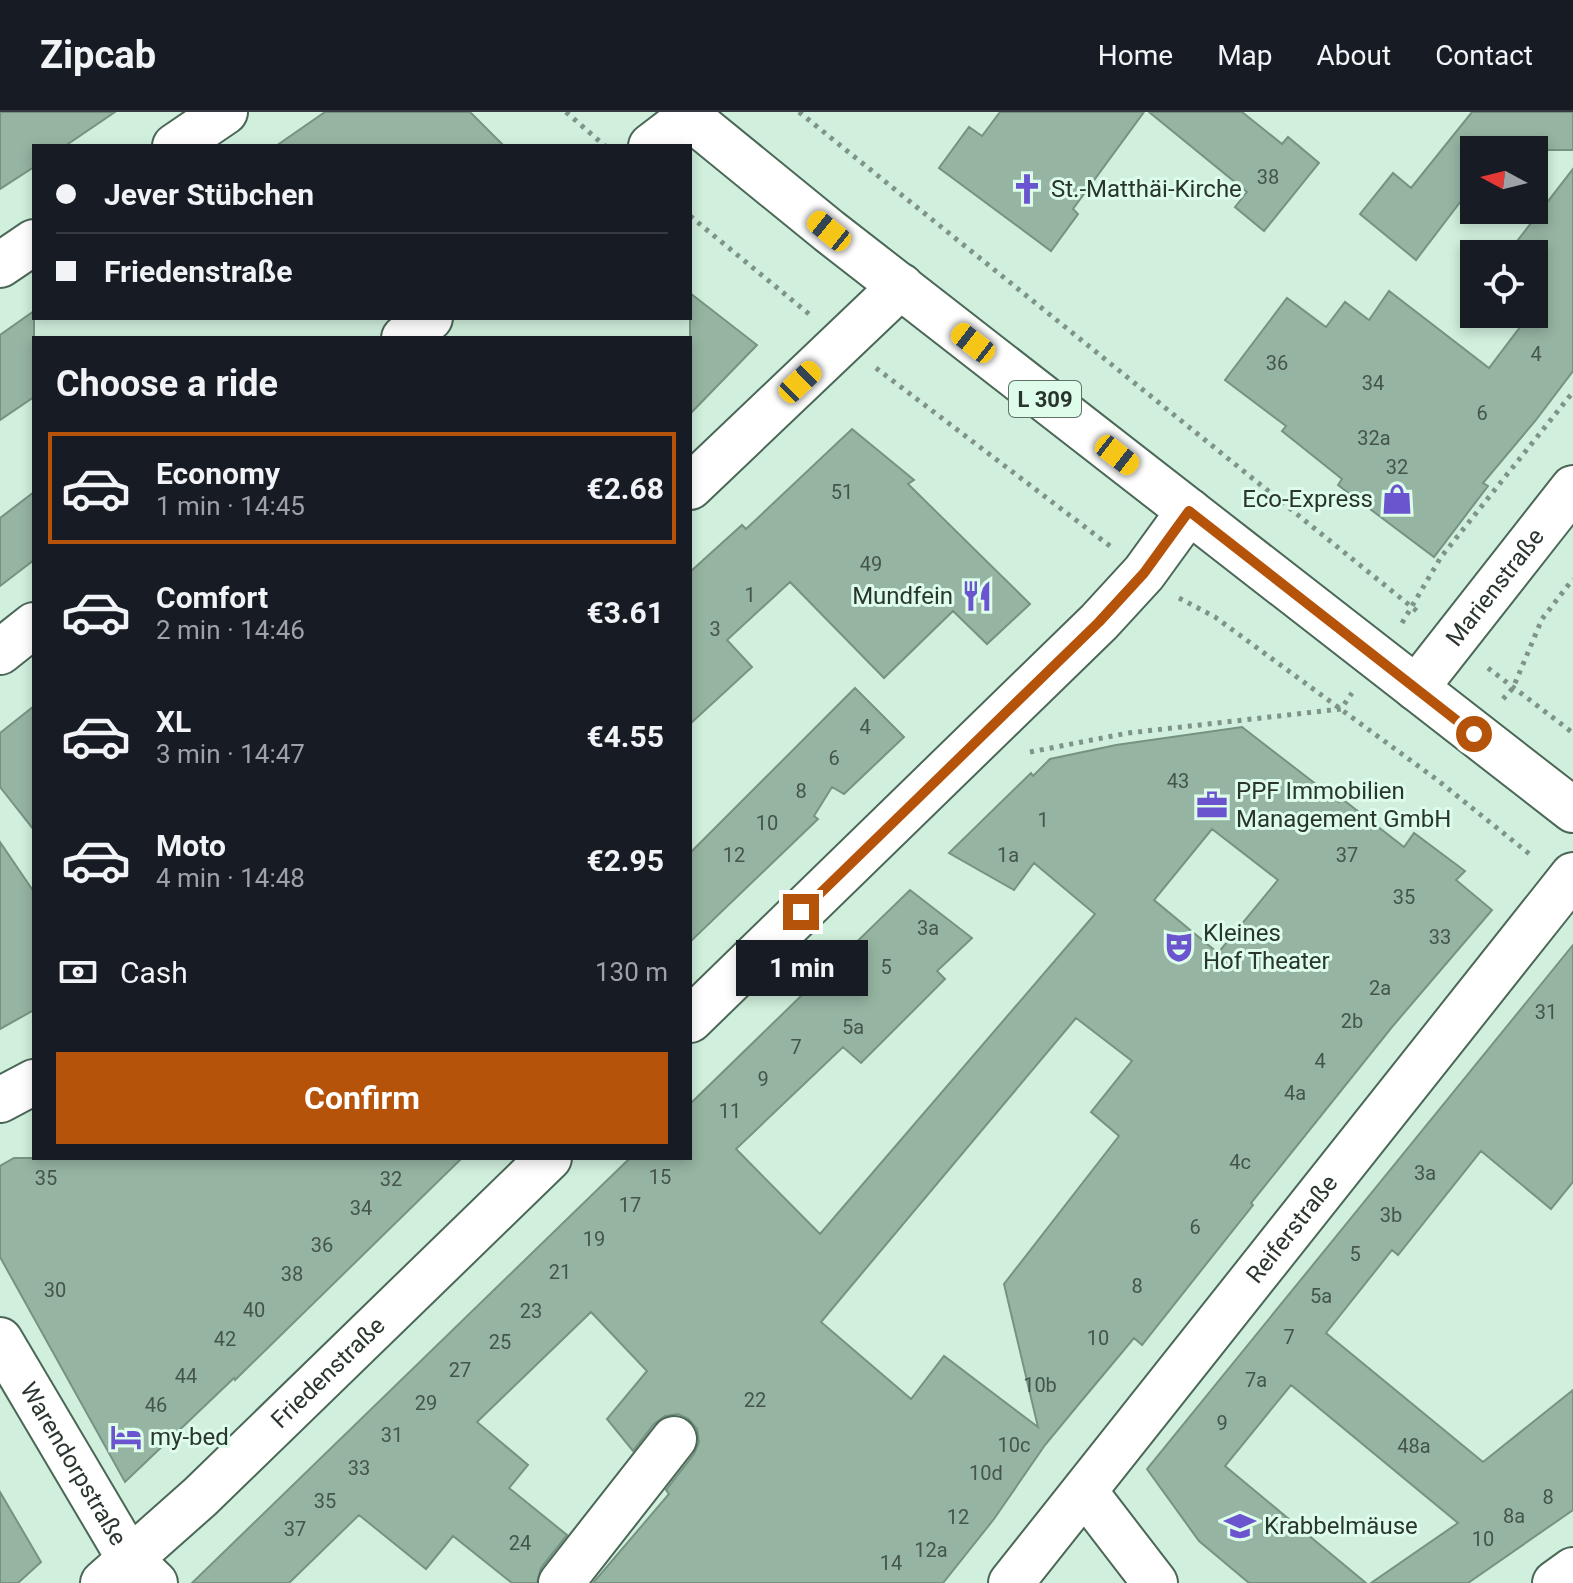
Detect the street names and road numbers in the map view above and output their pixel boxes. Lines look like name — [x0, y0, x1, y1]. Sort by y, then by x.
road number: L 309 — [1009, 381, 1081, 417]
street label: Marienstraße — [1440, 523, 1550, 652]
street label: Reiferstraße — [1241, 1169, 1343, 1289]
street label: Friedenstraße — [265, 1311, 391, 1434]
street label: Warendorpstraße — [14, 1377, 132, 1551]

